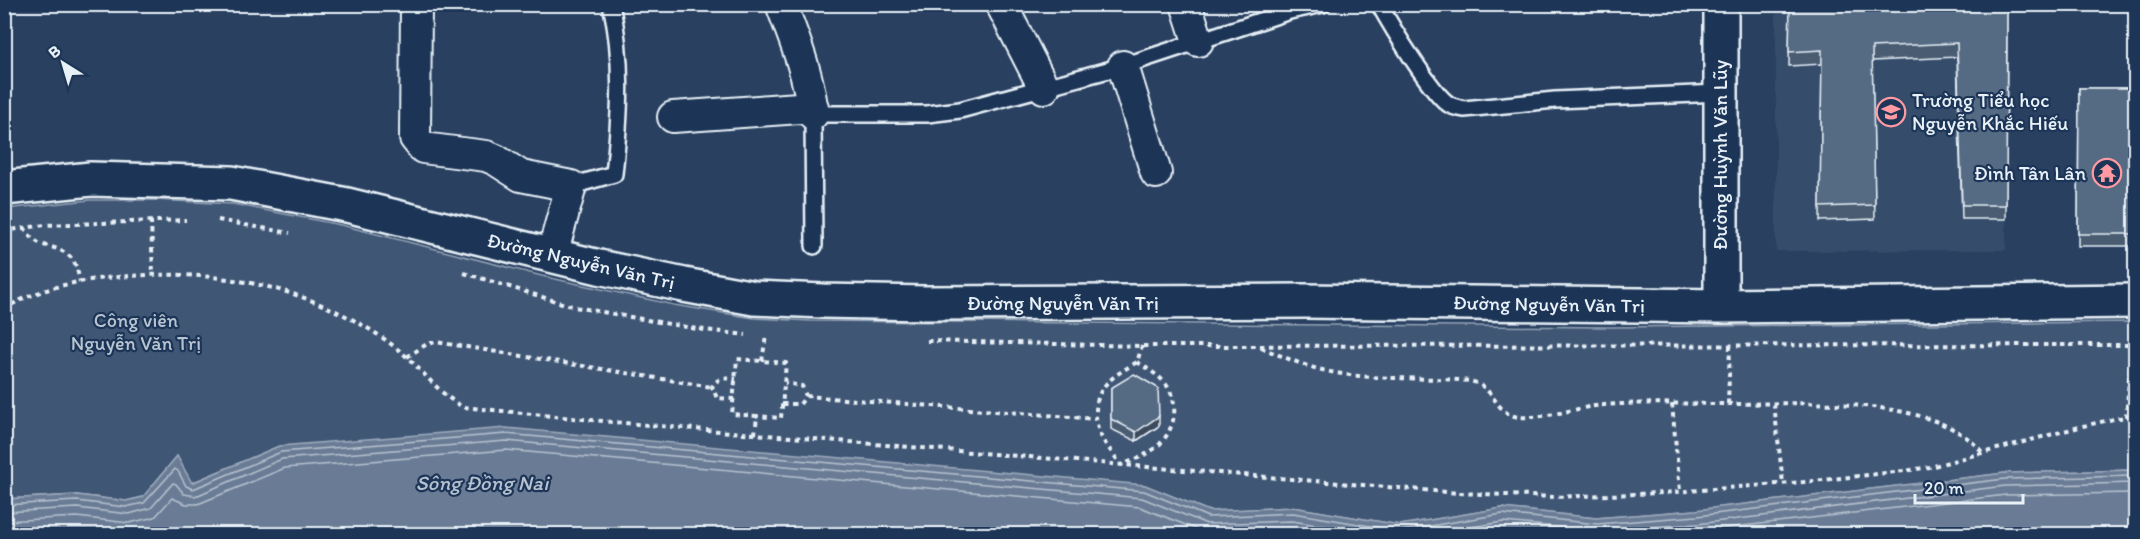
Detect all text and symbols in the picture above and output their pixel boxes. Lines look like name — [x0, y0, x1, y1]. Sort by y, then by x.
north arrow — [33, 33, 93, 93]
text: B — [44, 40, 65, 62]
street label: Đường Huỳnh Văn Lũy — [1708, 59, 1732, 250]
place label: Trường Tiểu học Nguyễn Khắc Hiếu — [1912, 88, 2068, 135]
school or university icon: Trường Tiểu học Nguyễn Khắc Hiếu — [1875, 96, 1907, 128]
temple icon: Đình Tân Lân — [2091, 157, 2123, 189]
place label: Đình Tân Lân — [1974, 161, 2086, 185]
street label: Đường Nguyễn Văn Trị — [485, 228, 677, 294]
street label: Đường Nguyễn Văn Trị — [1453, 290, 1645, 318]
street label: Đường Nguyễn Văn Trị — [967, 291, 1159, 315]
park label: Công viên Nguyễn Văn Trị — [71, 308, 201, 355]
scale bar — [1915, 467, 2023, 505]
water label: Sông Đồng Nai — [416, 470, 551, 495]
text: 20 m — [1924, 477, 1964, 499]

